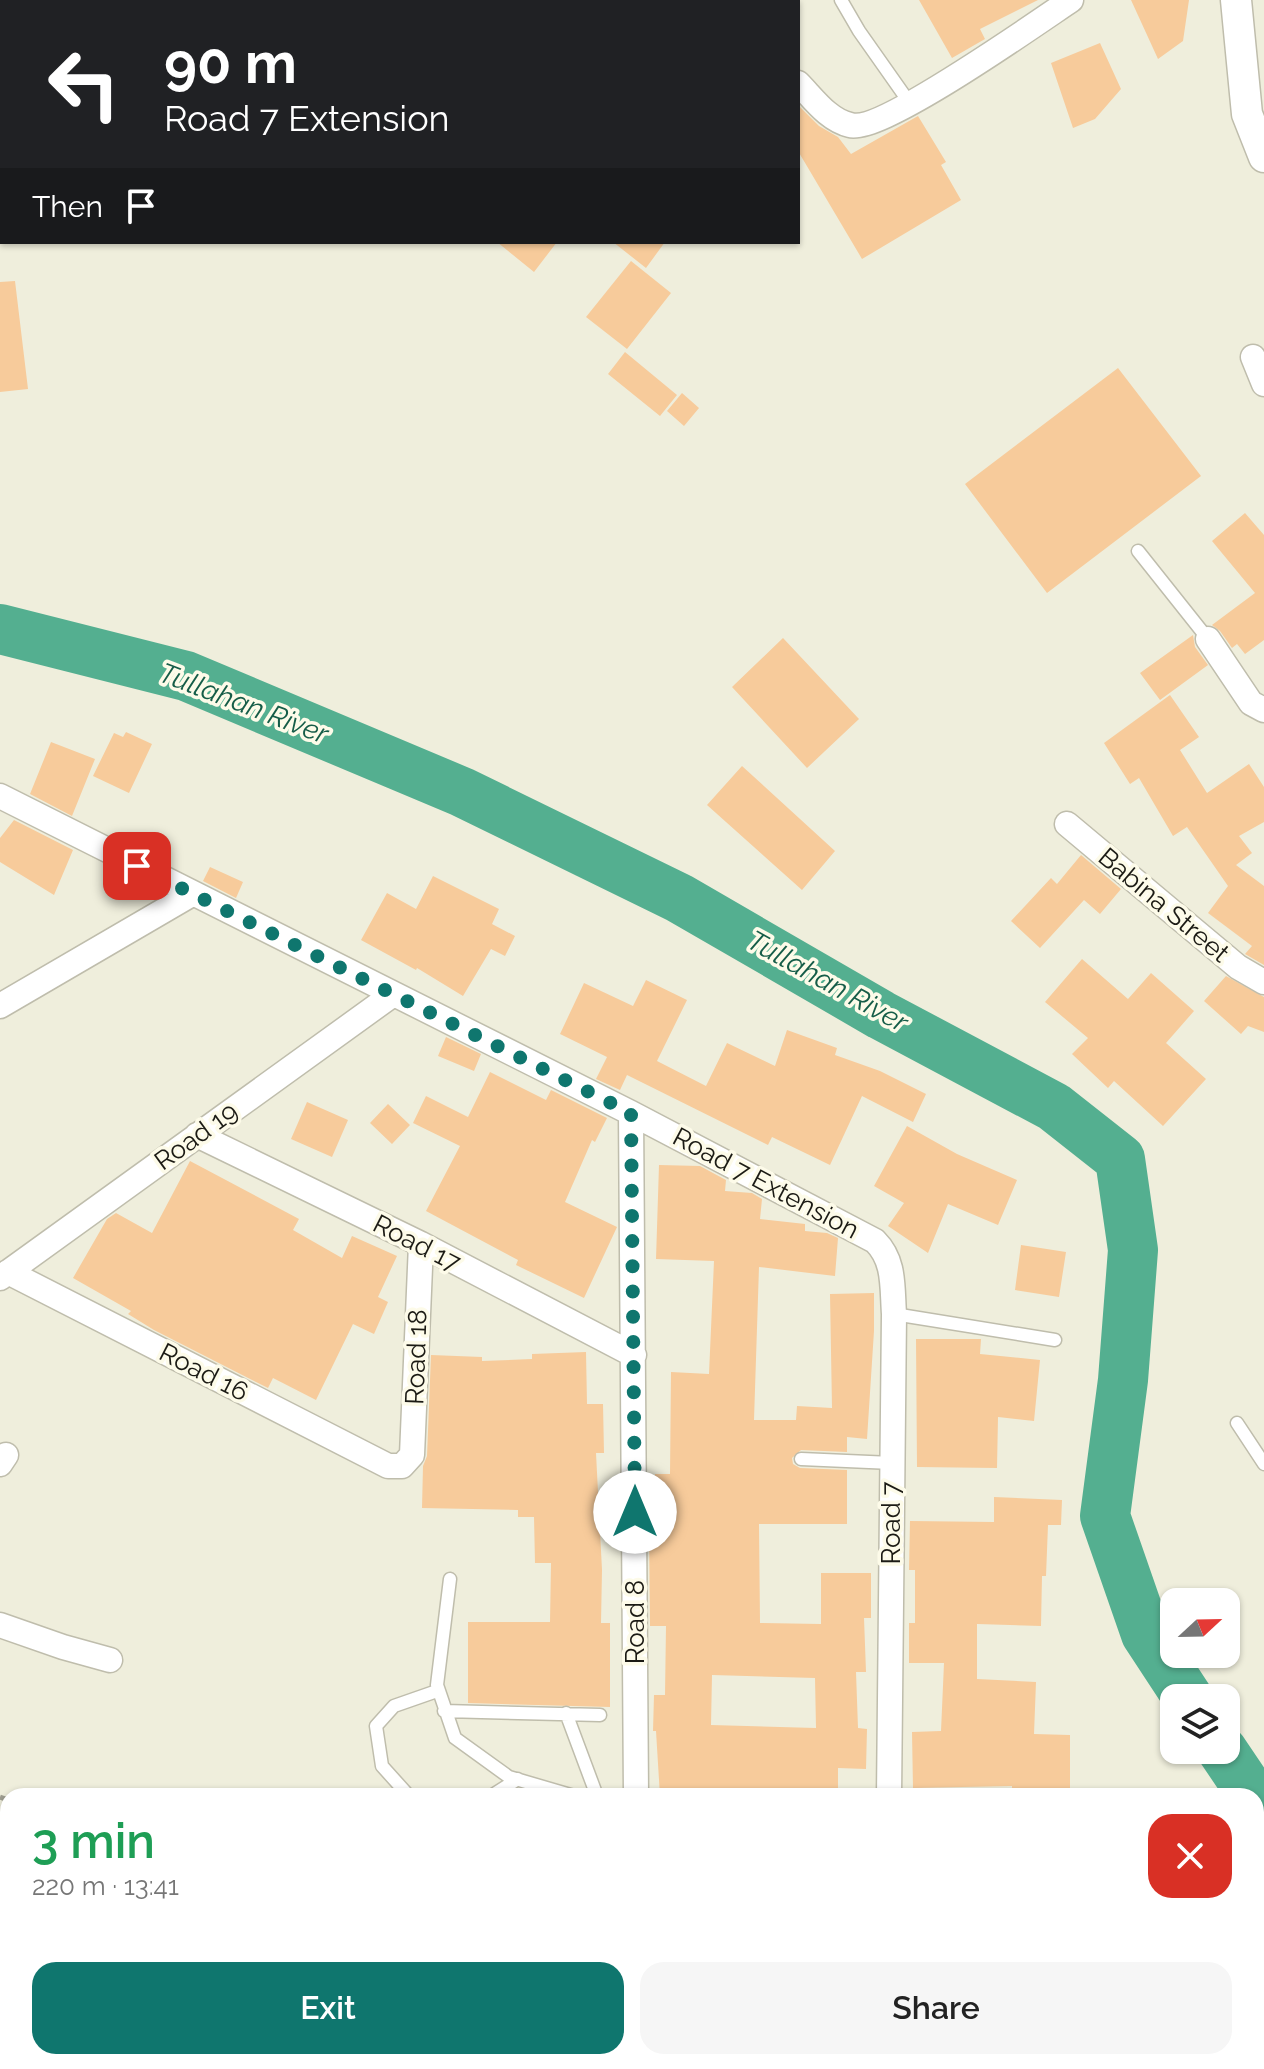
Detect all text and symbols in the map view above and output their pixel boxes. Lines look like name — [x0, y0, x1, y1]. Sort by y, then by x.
text: 90 m — [164, 30, 297, 96]
icon: left — [32, 32, 136, 136]
text: Road 7 Extension — [164, 97, 450, 139]
icon: arrive — [119, 184, 163, 228]
text: Then — [32, 189, 103, 224]
water label: Tullahan River — [155, 656, 334, 751]
pin — [103, 832, 171, 900]
street label: Babina Street — [1093, 842, 1236, 968]
icon: arrive — [115, 844, 159, 888]
water label: Tullahan River — [742, 924, 915, 1040]
street label: Road 19 — [149, 1096, 243, 1176]
street label: Road 7 Extension — [668, 1121, 864, 1245]
street label: Road 17 — [368, 1208, 466, 1278]
street label: Road 18 — [399, 1309, 433, 1405]
street label: Road 16 — [155, 1337, 253, 1407]
position arrow — [593, 1470, 677, 1554]
street label: Road 7 — [876, 1481, 906, 1564]
street label: Road 8 — [620, 1580, 650, 1664]
north arrow — [1160, 1588, 1240, 1668]
map controls — [1160, 1588, 1240, 1764]
button: layers — [1160, 1684, 1240, 1764]
text: 3 min — [32, 1813, 155, 1869]
button: close — [1148, 1814, 1232, 1898]
text: 220 m · 13:41 — [32, 1871, 179, 1901]
button: Exit — [32, 1962, 624, 2054]
button: Share — [640, 1962, 1232, 2054]

